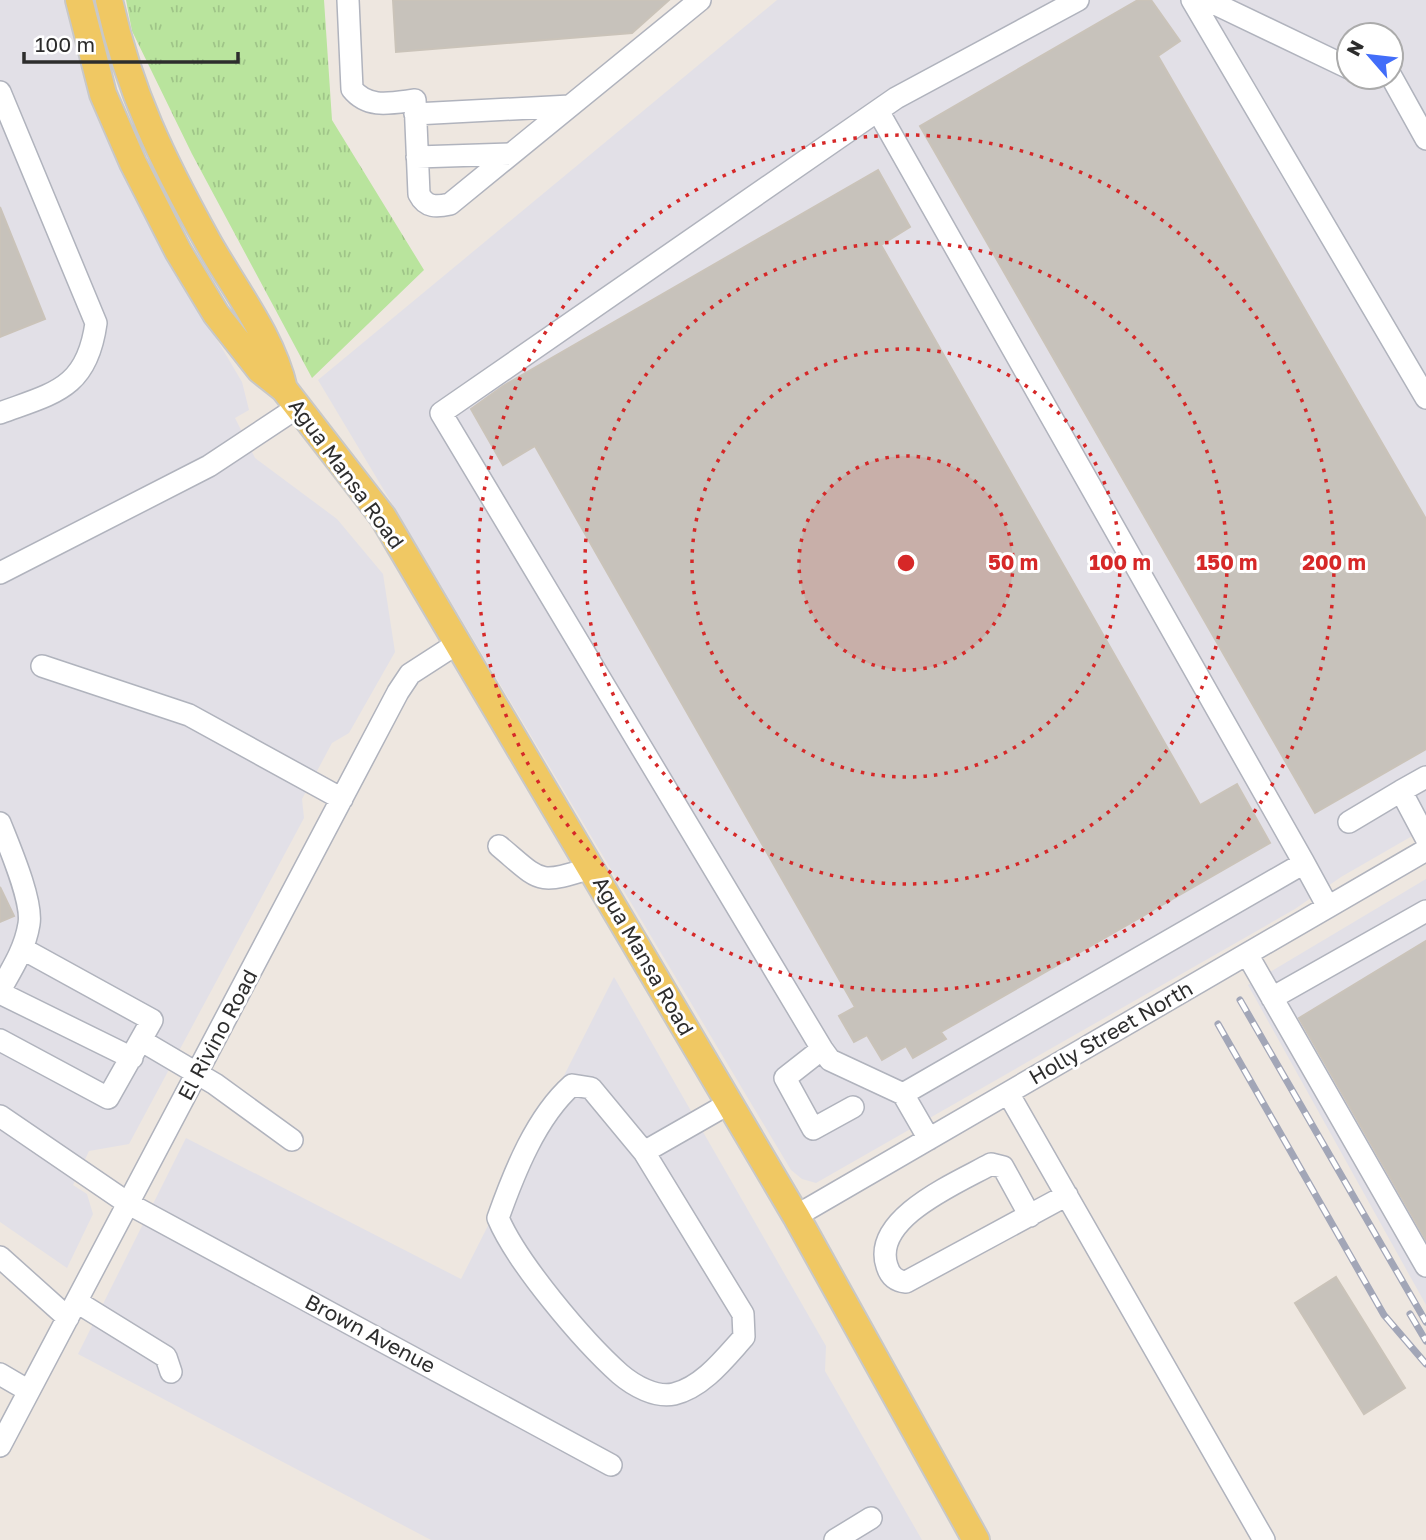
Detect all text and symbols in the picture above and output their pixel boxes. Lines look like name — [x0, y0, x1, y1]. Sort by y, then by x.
scale bar — [24, 21, 238, 65]
north arrow — [1335, 21, 1405, 91]
text: 100 m — [35, 31, 95, 57]
text: N — [1341, 36, 1368, 60]
street label: Agua Mansa Road — [284, 393, 410, 554]
text: 50 m — [988, 549, 1038, 575]
text: 100 m — [1089, 549, 1151, 575]
text: 150 m — [1197, 549, 1257, 575]
text: 200 m — [1302, 549, 1366, 575]
centre of rings — [894, 551, 918, 575]
street label: Agua Mansa Road — [588, 871, 700, 1040]
street label: El Rivino Road — [172, 965, 262, 1104]
street label: Holly Street North — [1024, 975, 1197, 1090]
street label: Brown Avenue — [301, 1288, 440, 1378]

